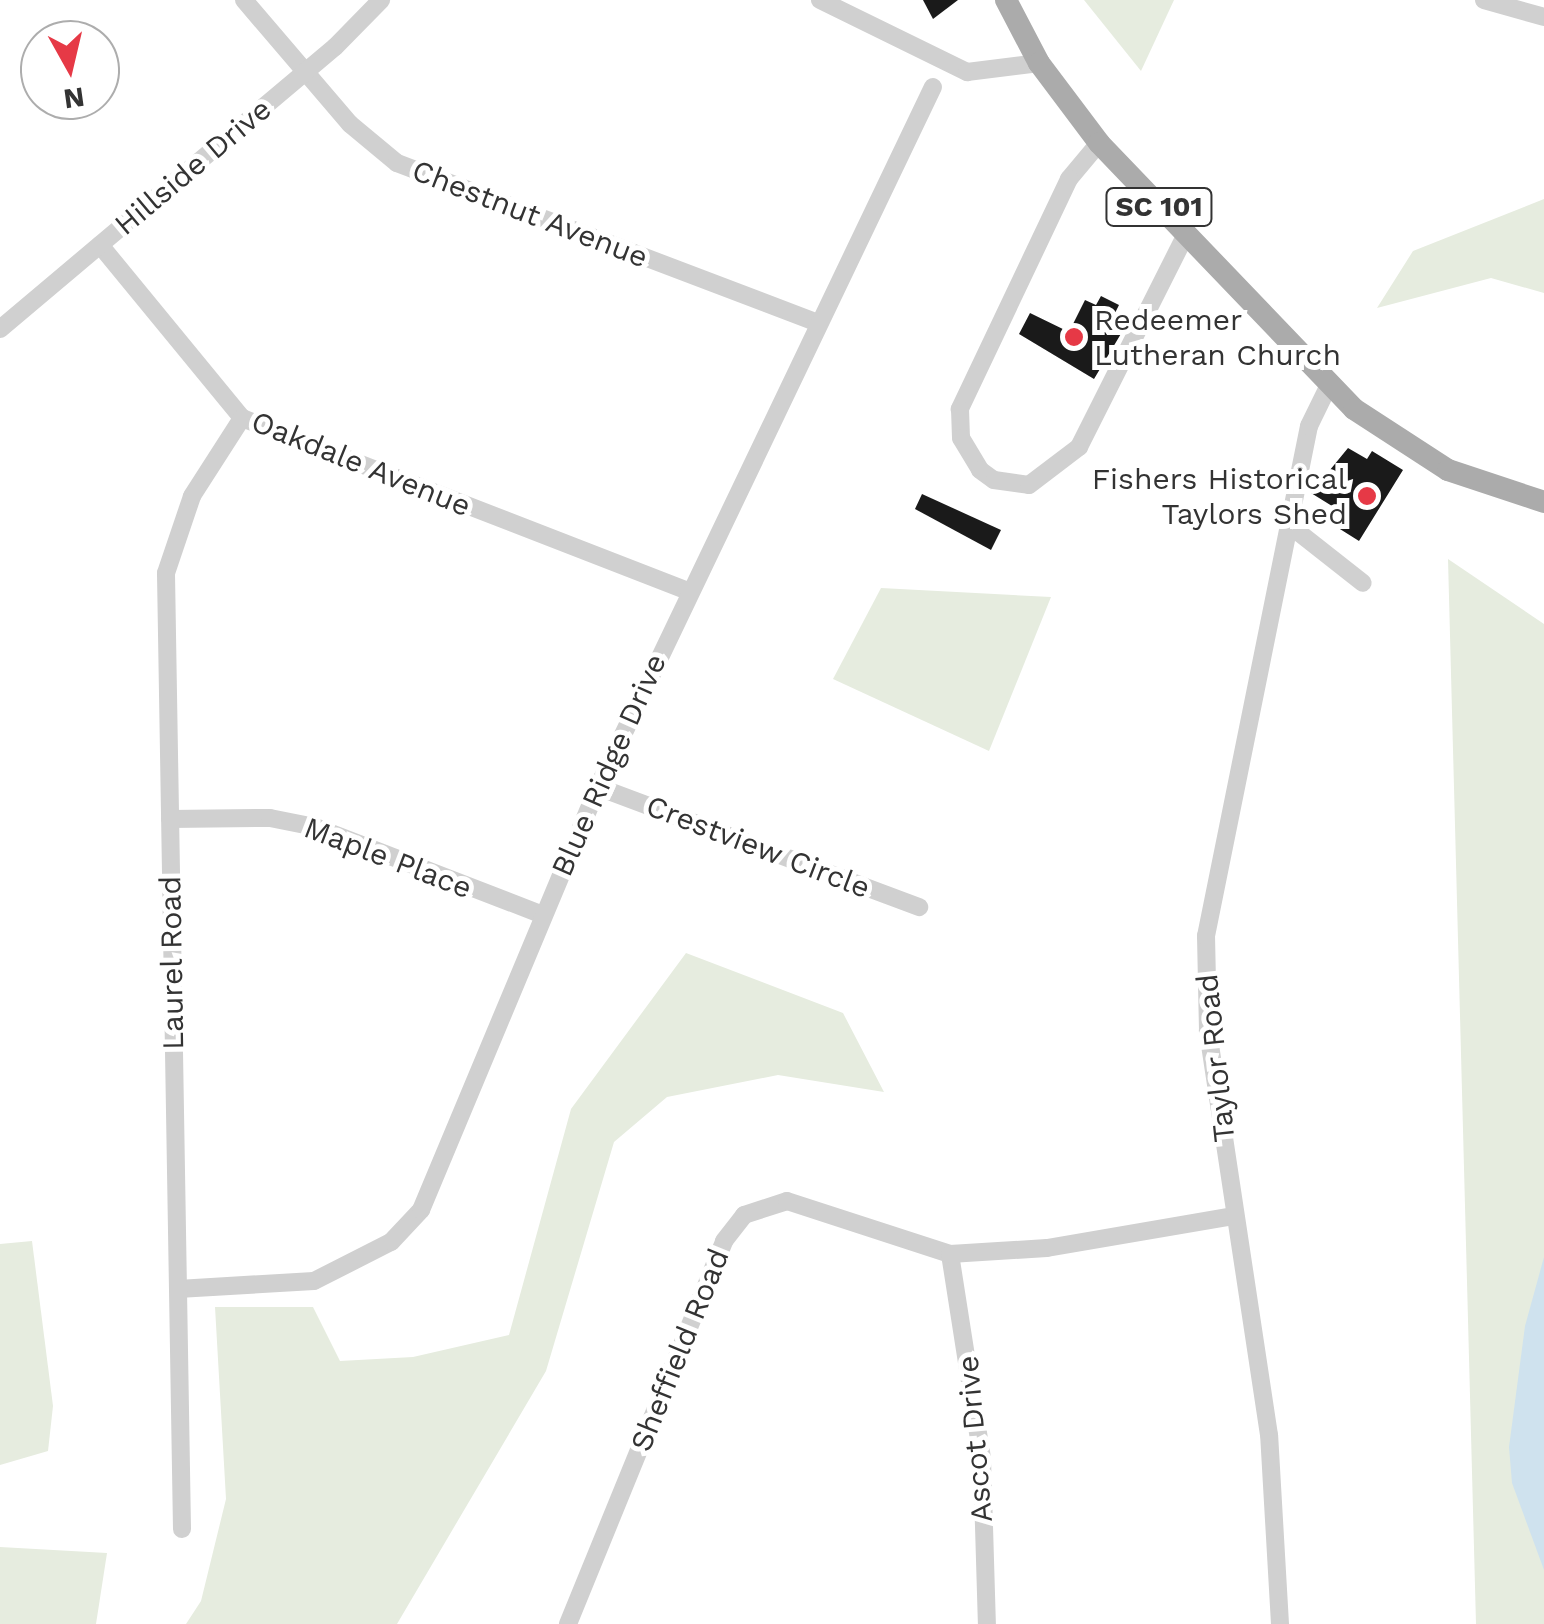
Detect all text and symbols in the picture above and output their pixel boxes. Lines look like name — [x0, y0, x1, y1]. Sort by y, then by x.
north arrow — [20, 20, 120, 120]
text: N — [61, 80, 87, 116]
street label: Hillside Drive — [107, 91, 279, 243]
street label: Chestnut Avenue — [406, 152, 654, 276]
road number: SC 101 — [1104, 184, 1214, 230]
place label: Redeemer Lutheran Church — [1094, 302, 1341, 372]
marker: Redeemer Lutheran Church — [1063, 326, 1085, 348]
street label: Oakdale Avenue — [246, 403, 476, 525]
place label: Fishers Historical Taylors Shed — [1092, 461, 1347, 532]
marker: Fishers Historical Taylors Shed — [1356, 485, 1378, 507]
street label: Blue Ridge Drive — [544, 648, 674, 882]
street label: Crestview Circle — [641, 788, 875, 906]
street label: Maple Place — [299, 810, 477, 906]
street label: Laurel Road — [152, 875, 192, 1051]
street label: Taylor Road — [1189, 972, 1243, 1144]
street label: Sheffield Road — [623, 1243, 737, 1457]
street label: Ascot Drive — [950, 1354, 1000, 1524]

